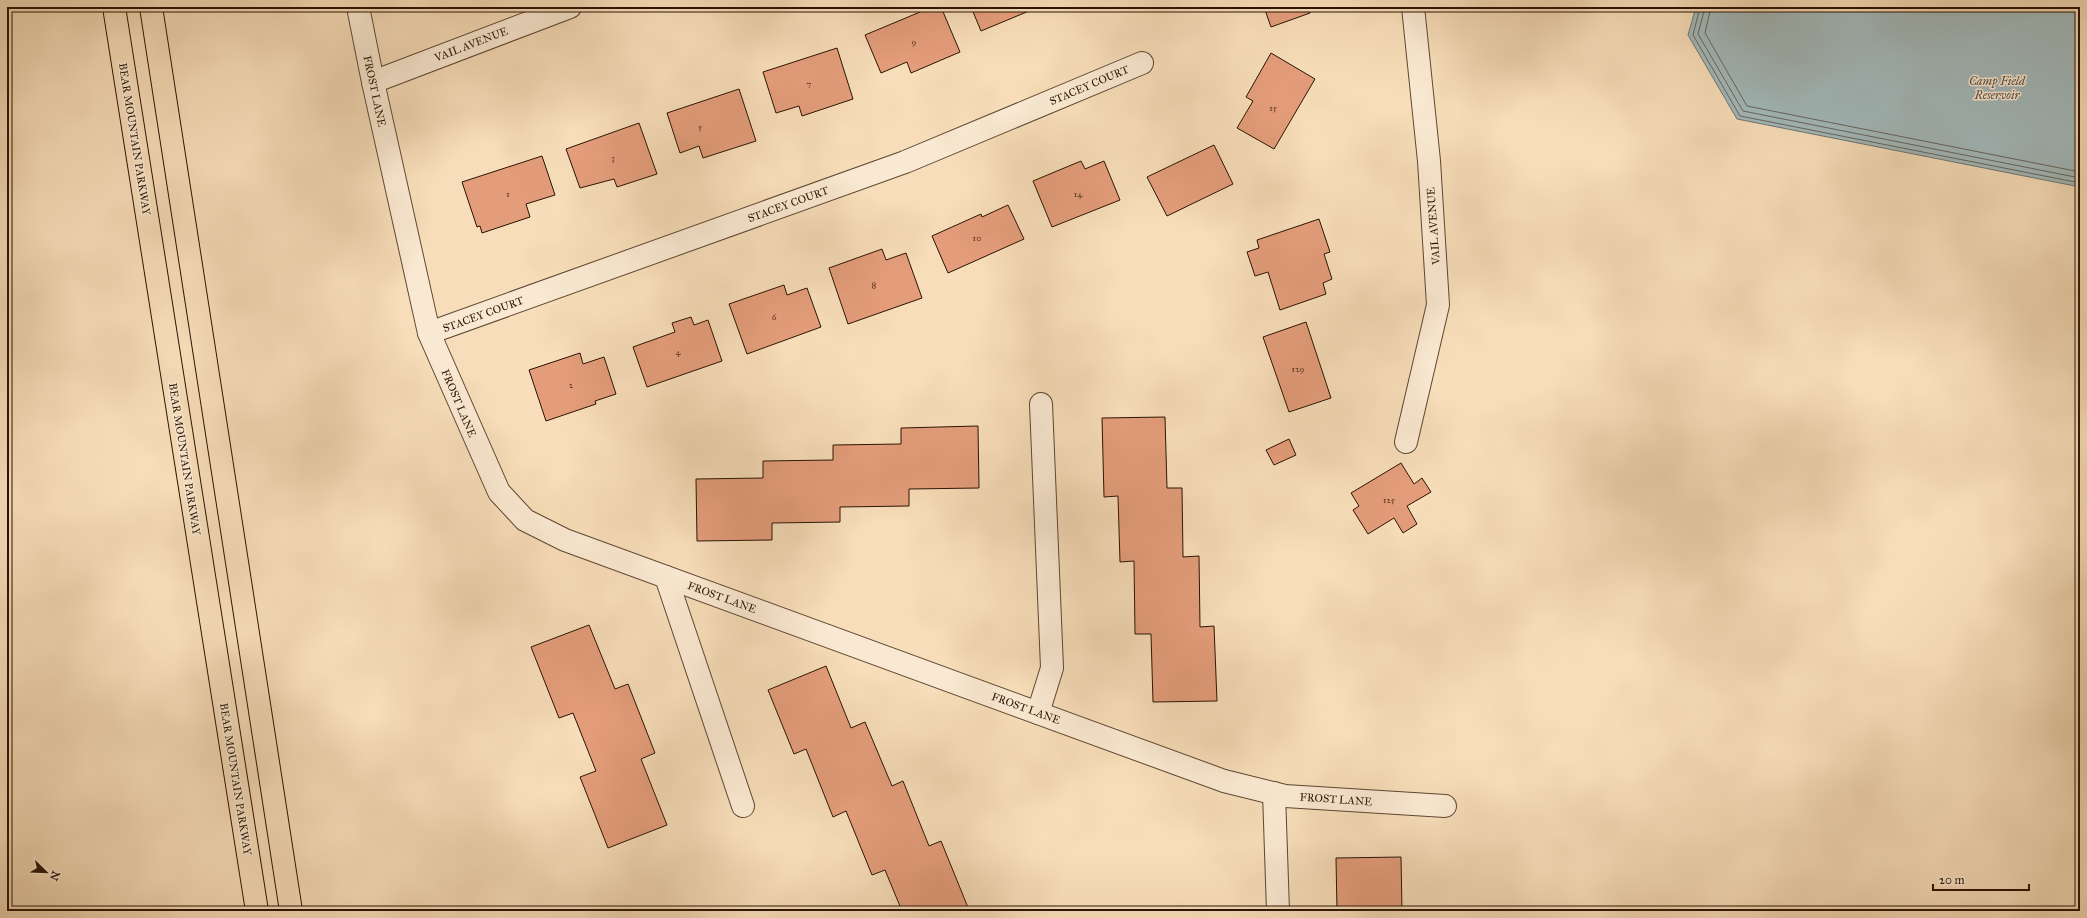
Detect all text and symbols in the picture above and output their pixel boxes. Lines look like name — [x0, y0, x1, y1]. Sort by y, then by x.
street label: VAIL AVENUE — [432, 24, 510, 65]
house number: 9 — [912, 36, 917, 47]
street label: FROST LANE — [361, 54, 388, 128]
street label: BEAR MOUNTAIN PARKWAY — [116, 62, 153, 217]
street label: STACEY COURT — [1048, 63, 1131, 108]
water label: Camp Field Reservoir — [1969, 74, 2026, 102]
house number: 7 — [807, 78, 812, 89]
house number: 15 — [1269, 102, 1278, 113]
house number: 5 — [698, 121, 703, 132]
house number: 3 — [611, 152, 615, 163]
street label: STACEY COURT — [746, 184, 831, 225]
street label: VAIL AVENUE — [1424, 187, 1443, 266]
house number: 1 — [506, 188, 510, 199]
house number: 14 — [1074, 188, 1083, 199]
house number: 10 — [973, 232, 981, 243]
house number: 8 — [872, 279, 877, 290]
street label: STACEY COURT — [441, 294, 526, 335]
house number: 6 — [772, 311, 777, 322]
house number: 4 — [675, 346, 681, 357]
house number: 129 — [1292, 363, 1305, 374]
street label: FROST LANE — [438, 367, 479, 439]
house number: 2 — [569, 379, 574, 390]
street label: BEAR MOUNTAIN PARKWAY — [166, 382, 203, 537]
house number: 125 — [1383, 494, 1396, 505]
street label: FROST LANE — [686, 579, 758, 616]
street label: FROST LANE — [990, 690, 1062, 727]
street label: BEAR MOUNTAIN PARKWAY — [217, 702, 254, 857]
street label: FROST LANE — [1299, 790, 1373, 809]
north arrow — [26, 852, 66, 892]
scale bar — [1933, 866, 2029, 892]
text: N — [47, 869, 63, 883]
text: 20 m — [1939, 873, 1965, 887]

